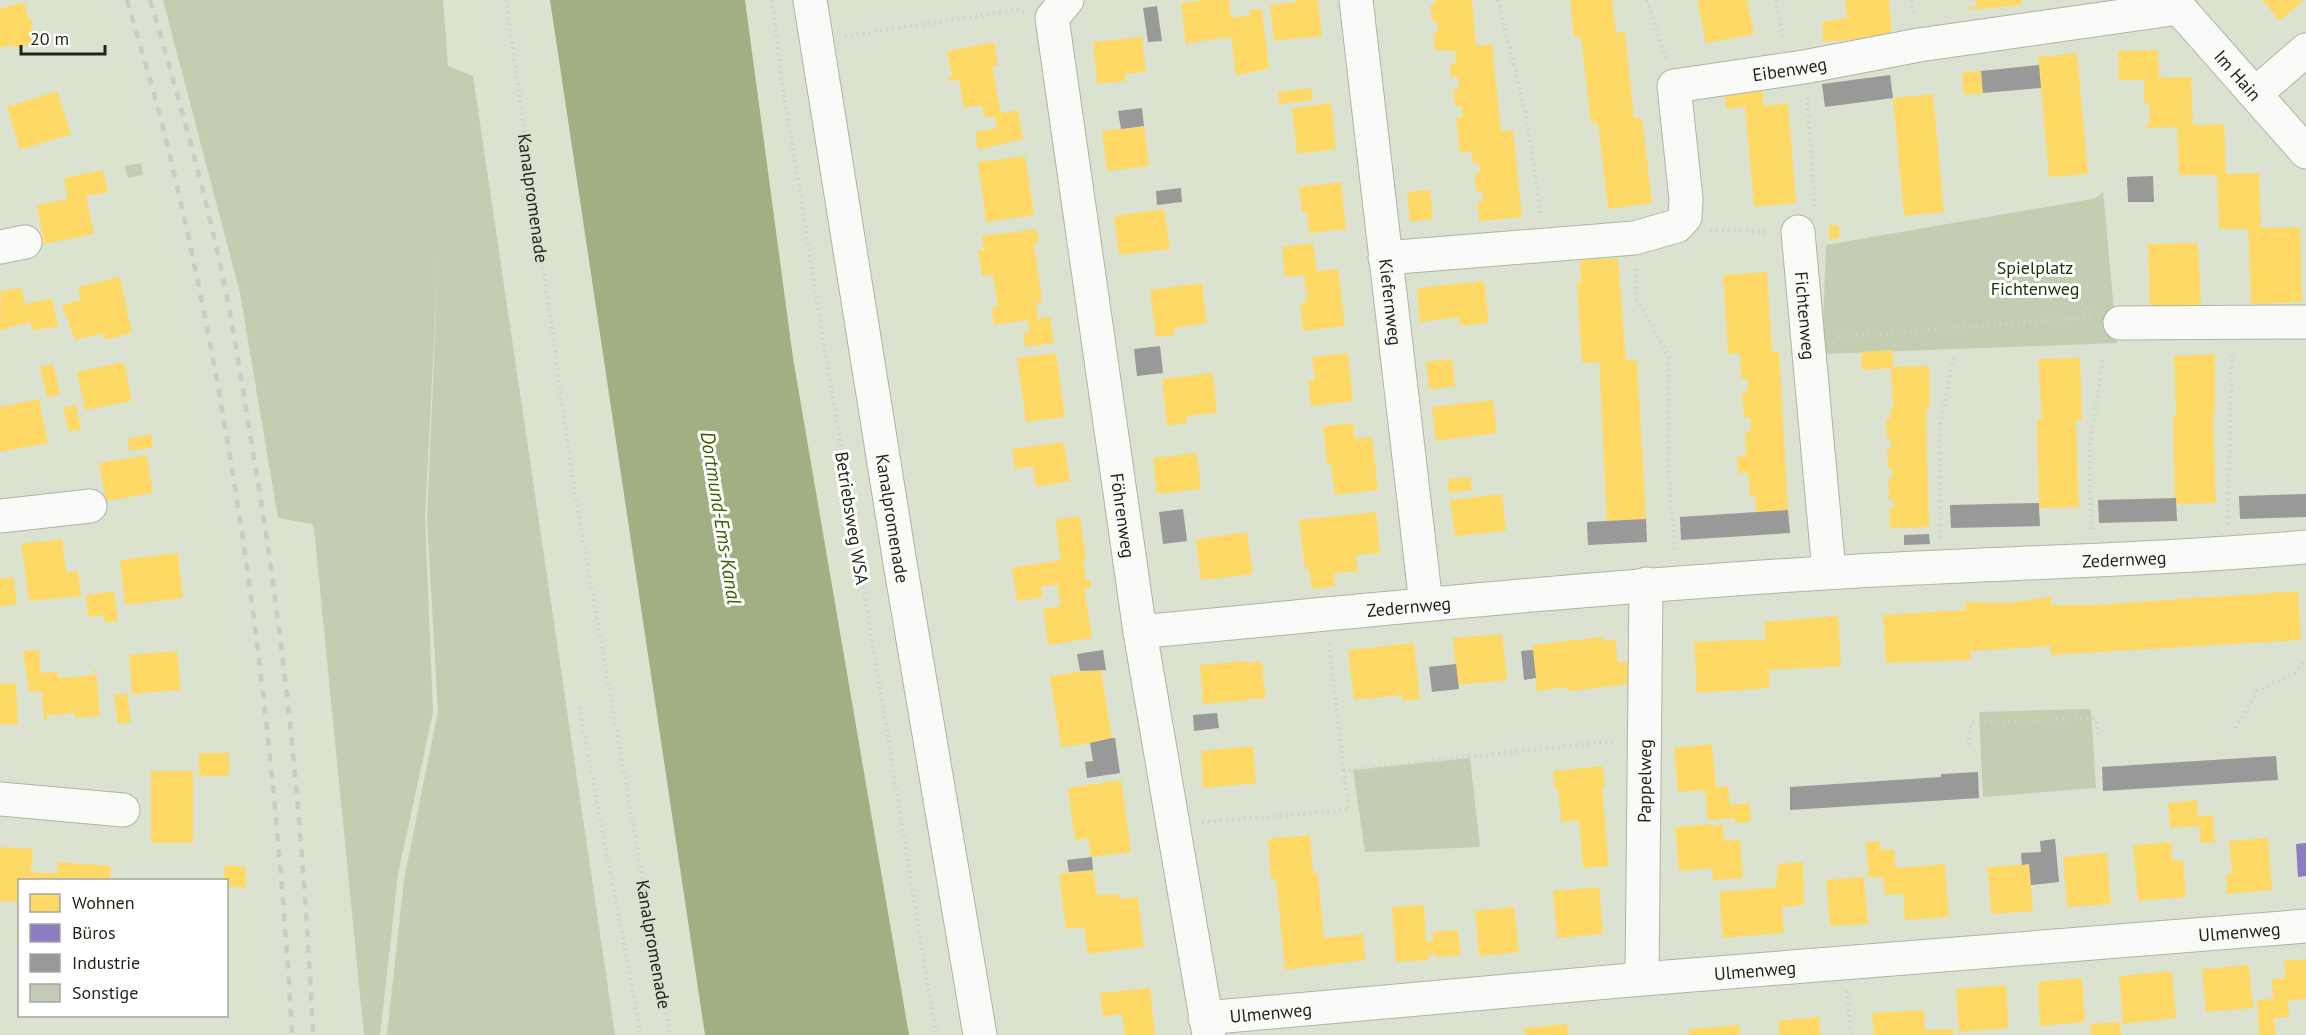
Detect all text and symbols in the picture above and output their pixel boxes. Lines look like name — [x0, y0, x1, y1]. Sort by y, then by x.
scale bar — [21, 18, 105, 56]
text: 20 m — [30, 27, 69, 50]
street label: Im Hain — [2210, 45, 2267, 105]
street label: Eibenweg — [1751, 51, 1829, 86]
street label: Kanalpromenade — [513, 132, 554, 264]
park label: Spielplatz Fichtenweg — [1991, 256, 2079, 300]
street label: Kiefernweg — [1375, 257, 1407, 347]
street label: Fichtenweg — [1790, 270, 1821, 361]
water label: Dortmund-Ems-Kanal — [694, 430, 748, 607]
street label: Betriebsweg WSA — [830, 450, 874, 587]
street label: Kanalpromenade — [871, 452, 915, 585]
street label: Föhrenweg — [1106, 471, 1141, 560]
street label: Zedernweg — [2081, 545, 2167, 572]
street label: Zedernweg — [1366, 591, 1452, 622]
street label: Pappelweg — [1632, 739, 1656, 823]
street label: Kanalpromenade — [631, 878, 677, 1011]
legend — [18, 879, 228, 1017]
text: Wohnen — [72, 891, 134, 914]
street label: Ulmenweg — [2197, 917, 2281, 946]
text: Büros — [72, 921, 116, 944]
text: Industrie — [72, 951, 140, 974]
street label: Ulmenweg — [1713, 955, 1797, 985]
text: Sonstige — [72, 981, 138, 1004]
street label: Ulmenweg — [1229, 997, 1313, 1027]

